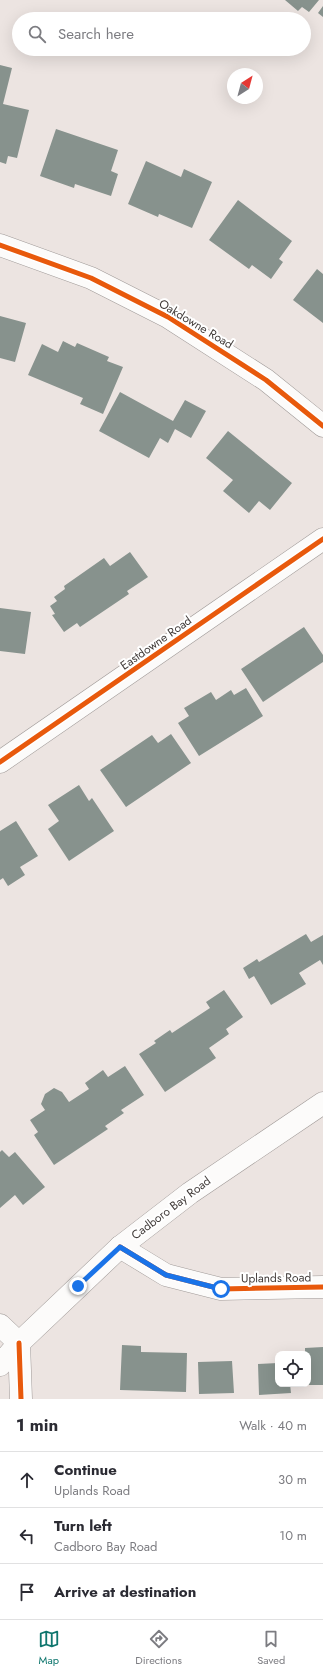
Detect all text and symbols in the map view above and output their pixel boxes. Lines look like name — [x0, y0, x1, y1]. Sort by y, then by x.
search box — [12, 12, 311, 56]
icon: search — [26, 23, 48, 45]
text: Search here — [58, 23, 134, 45]
north arrow — [227, 68, 263, 104]
street label: Oakdowne Road — [155, 295, 237, 353]
street label: Eastdowne Road — [117, 612, 195, 674]
street label: Cadboro Bay Road — [127, 1172, 215, 1244]
street label: Uplands Road — [241, 1268, 311, 1288]
route end — [69, 1277, 87, 1295]
route start — [212, 1280, 230, 1298]
map controls — [275, 1351, 311, 1387]
button: locate — [275, 1351, 311, 1387]
text: 1 min — [16, 1413, 58, 1437]
text: Walk · 40 m — [239, 1416, 307, 1435]
text: Continue — [54, 1459, 117, 1481]
icon: ahead — [16, 1469, 38, 1491]
text: 30 m — [278, 1470, 307, 1489]
text: Uplands Road — [54, 1481, 130, 1500]
text: Turn left — [54, 1515, 112, 1537]
icon: left — [16, 1525, 38, 1547]
text: 10 m — [279, 1526, 307, 1545]
text: Cadboro Bay Road — [54, 1537, 157, 1556]
icon: arrive — [16, 1581, 38, 1603]
text: Arrive at destination — [54, 1581, 196, 1603]
tab: Map — [38, 1628, 60, 1668]
tab: Directions — [135, 1628, 182, 1668]
tab: Saved — [257, 1628, 285, 1668]

